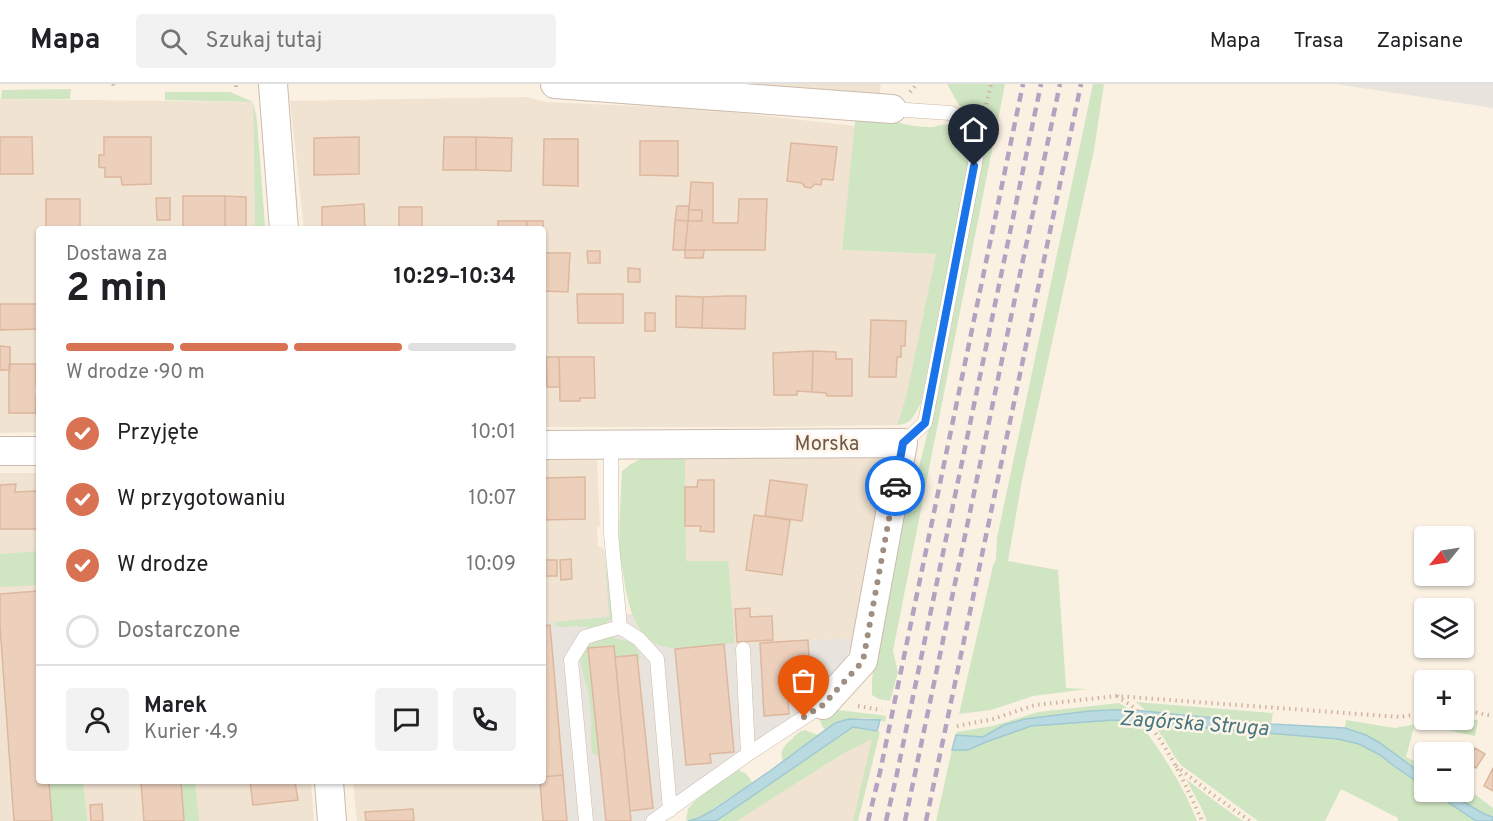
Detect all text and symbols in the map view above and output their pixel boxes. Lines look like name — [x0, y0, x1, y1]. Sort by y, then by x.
search box — [136, 14, 556, 68]
text: Mapa — [30, 23, 100, 59]
icon: search — [157, 25, 190, 58]
text: Szukaj tutaj — [205, 28, 322, 55]
text: Mapa — [1210, 28, 1261, 55]
text: Trasa — [1294, 28, 1343, 55]
text: Zapisane — [1376, 28, 1463, 55]
pin — [948, 104, 999, 166]
icon: home — [957, 113, 990, 146]
text: Dostawa za — [66, 242, 167, 268]
text: 10:29–10:34 — [393, 264, 516, 291]
text: 2 min — [66, 266, 168, 315]
text: W drodze · 90 m — [66, 360, 205, 386]
icon: check — [66, 417, 99, 450]
text: Przyjęte — [117, 420, 199, 447]
text: 10:01 — [471, 420, 516, 446]
street label: Morska — [795, 432, 859, 458]
courier — [865, 456, 925, 516]
icon: car — [879, 470, 912, 503]
icon: check — [66, 483, 99, 516]
text: W przygotowaniu — [117, 486, 286, 513]
text: 10:07 — [469, 486, 516, 512]
north arrow — [1414, 526, 1474, 586]
map controls — [1414, 526, 1474, 802]
icon: check — [66, 549, 99, 582]
text: W drodze — [117, 552, 208, 579]
text: 10:09 — [466, 552, 516, 578]
button: layers — [1414, 598, 1474, 658]
text: Dostarczone — [117, 618, 240, 645]
pin — [778, 655, 829, 717]
icon: bag — [787, 664, 820, 697]
button: + — [1414, 670, 1474, 730]
button: person — [66, 688, 129, 751]
button: chat — [375, 688, 438, 751]
button: phone — [453, 688, 516, 751]
text: Marek — [144, 693, 207, 720]
water label: Zagórska Struga — [1118, 706, 1269, 743]
text: Kurier · 4.9 — [144, 720, 238, 746]
button: − — [1414, 742, 1474, 802]

